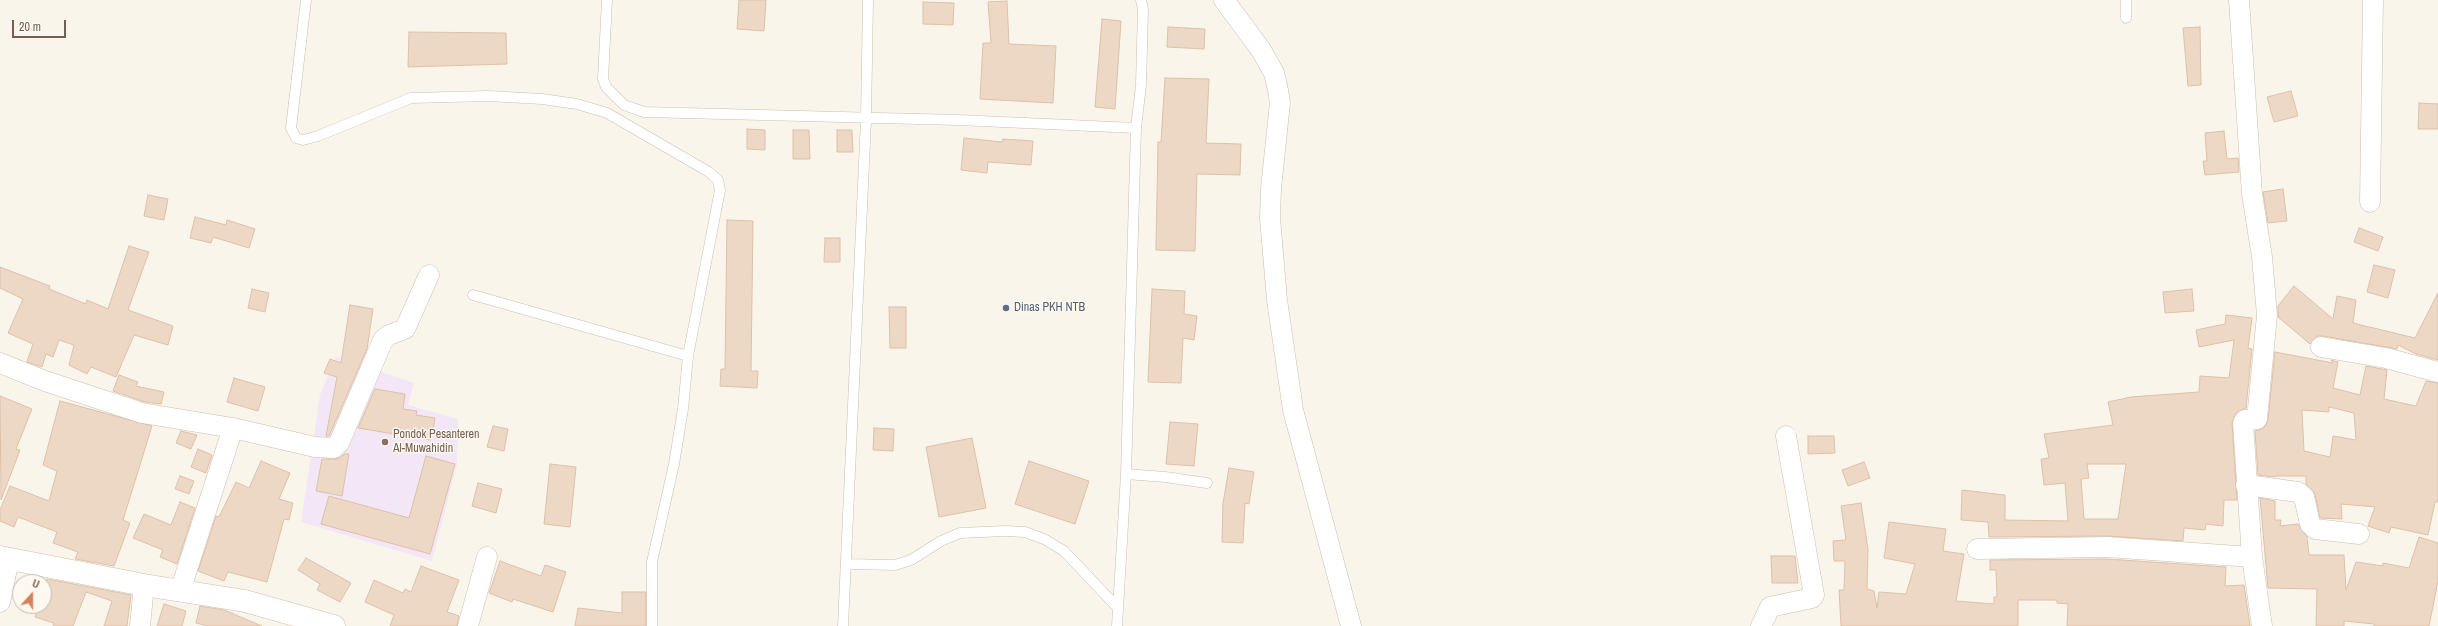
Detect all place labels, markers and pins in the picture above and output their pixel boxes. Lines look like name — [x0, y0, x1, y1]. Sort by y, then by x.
place label: Dinas PKH NTB — [1014, 301, 1085, 315]
marker: Dinas PKH NTB — [1001, 303, 1011, 313]
place label: Pondok Pesanteren Al-Muwahidin — [393, 428, 479, 456]
marker: Pondok Pesanteren Al-Muwahidin — [380, 437, 390, 447]

